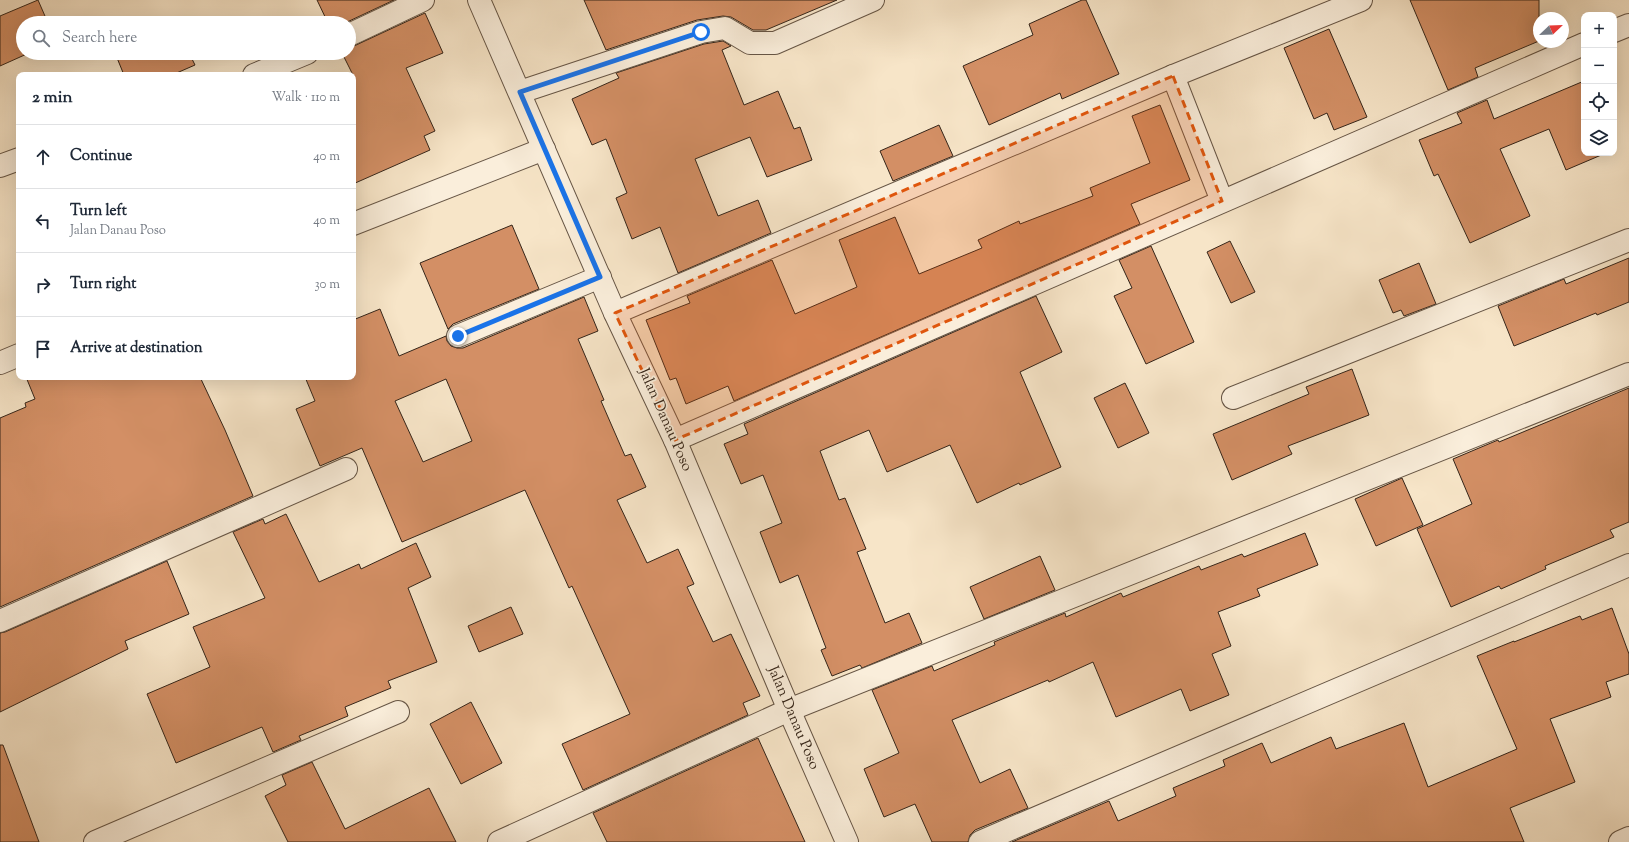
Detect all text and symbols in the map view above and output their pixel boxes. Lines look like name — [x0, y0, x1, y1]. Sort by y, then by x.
north arrow — [1533, 12, 1569, 48]
map controls — [1581, 12, 1617, 156]
button: + — [1581, 12, 1617, 48]
search box — [16, 16, 356, 60]
route start — [692, 23, 710, 41]
icon: search — [30, 27, 52, 49]
text: Search here — [62, 28, 137, 49]
button: − — [1581, 48, 1617, 84]
button: locate — [1581, 84, 1617, 120]
text: 2 min — [32, 86, 73, 110]
text: Walk · 110 m — [272, 89, 340, 107]
button: layers — [1581, 120, 1617, 156]
icon: ahead — [32, 146, 54, 168]
text: Continue — [70, 146, 132, 167]
text: 40 m — [313, 148, 340, 166]
text: Turn left — [70, 201, 127, 222]
icon: left — [32, 210, 54, 232]
text: 40 m — [313, 212, 340, 230]
text: Jalan Danau Poso — [70, 222, 166, 240]
icon: right — [32, 274, 54, 296]
text: Turn right — [70, 274, 136, 295]
text: 30 m — [314, 276, 340, 294]
route end — [449, 327, 467, 345]
icon: arrive — [32, 338, 54, 360]
text: Arrive at destination — [70, 338, 203, 359]
street label: Jalan Danau Poso — [632, 364, 697, 475]
street label: Jalan Danau Poso — [761, 662, 824, 773]

